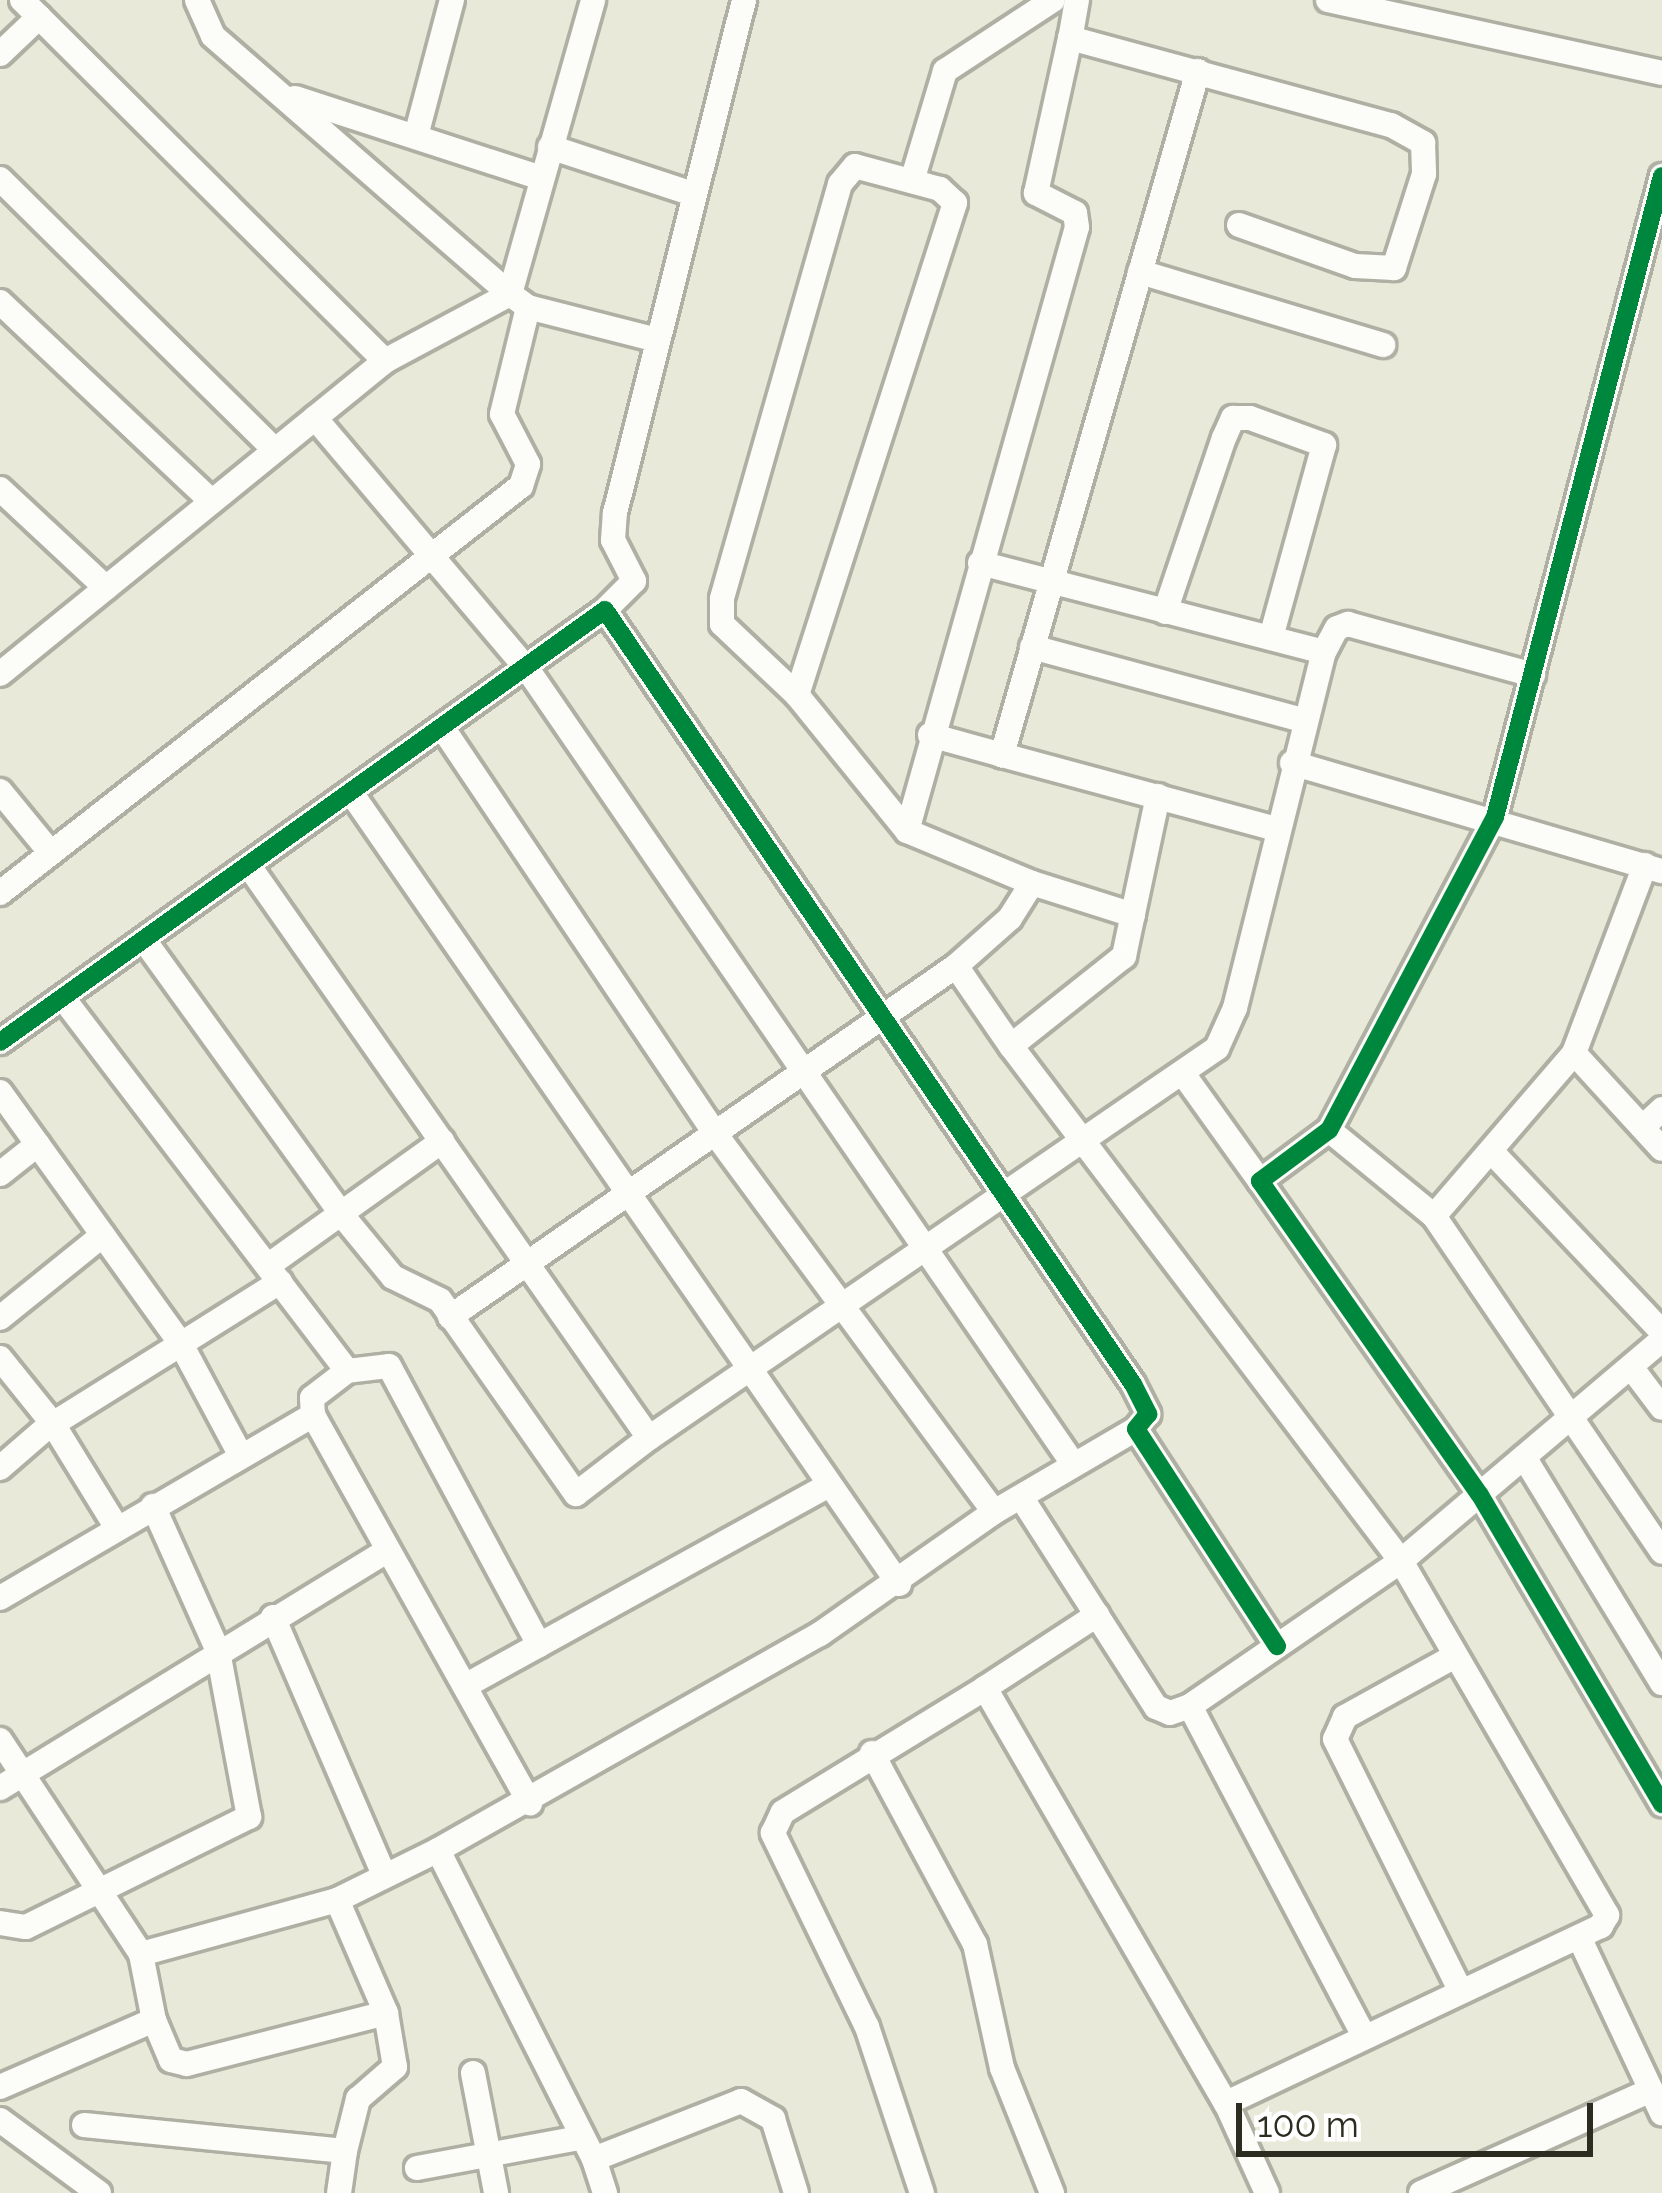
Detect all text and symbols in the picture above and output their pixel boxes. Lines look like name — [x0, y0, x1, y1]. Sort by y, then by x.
scale bar — [1242, 2079, 1599, 2153]
text: 100 m — [1257, 2103, 1359, 2145]

